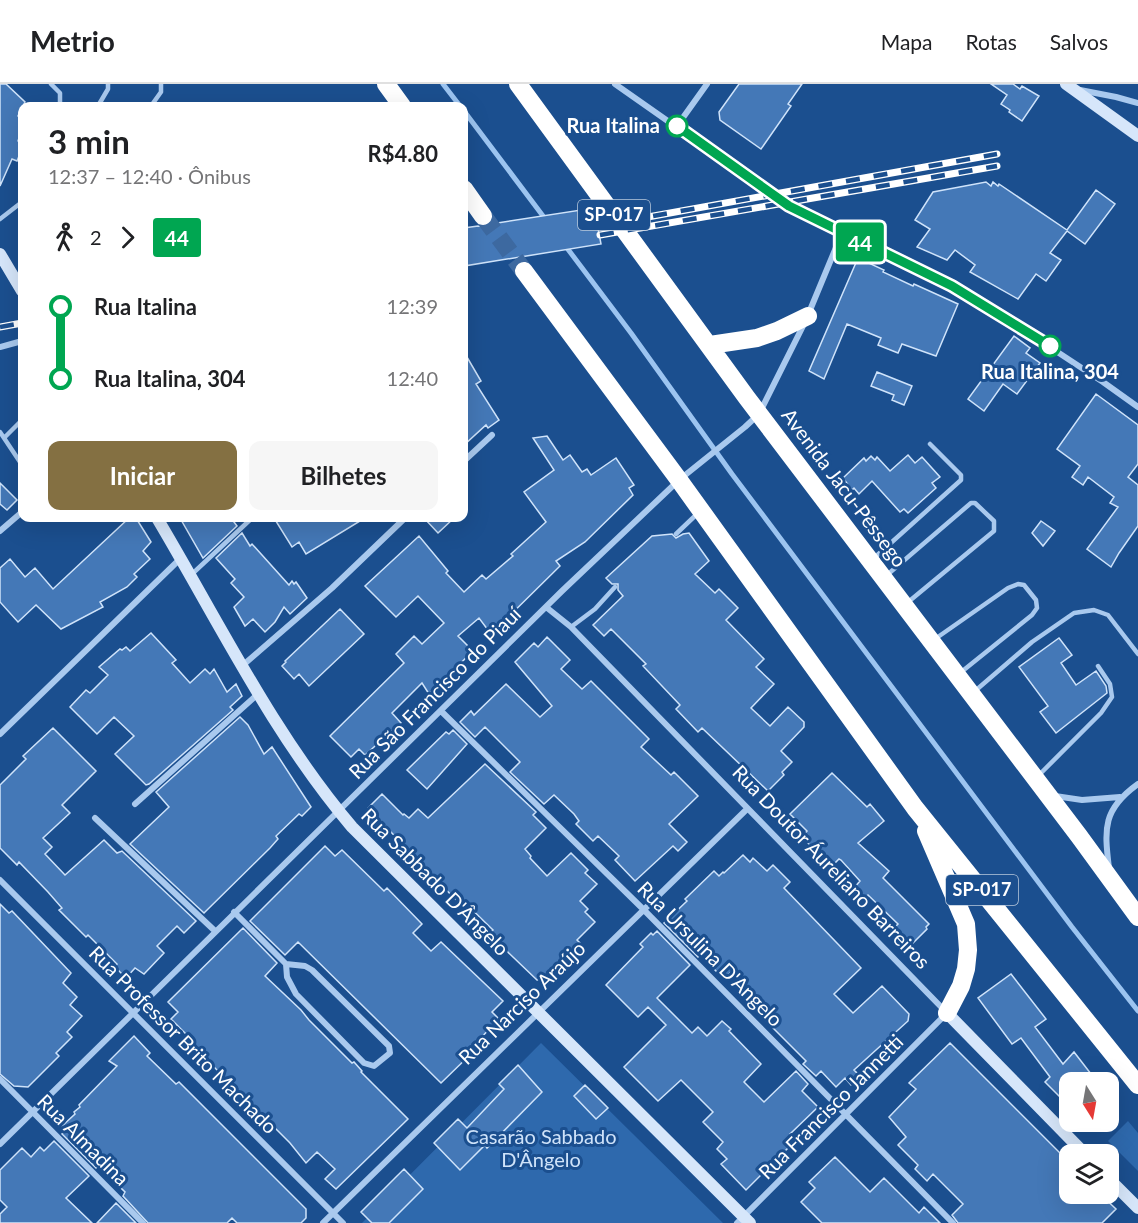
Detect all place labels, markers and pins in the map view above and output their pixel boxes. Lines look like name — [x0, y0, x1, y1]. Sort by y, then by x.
place label: Rua Italina — [567, 113, 660, 137]
marker: Rua Italina — [666, 115, 688, 137]
marker: Rua Italina, 304 — [1039, 335, 1061, 357]
place label: Rua Italina, 304 — [981, 359, 1119, 383]

